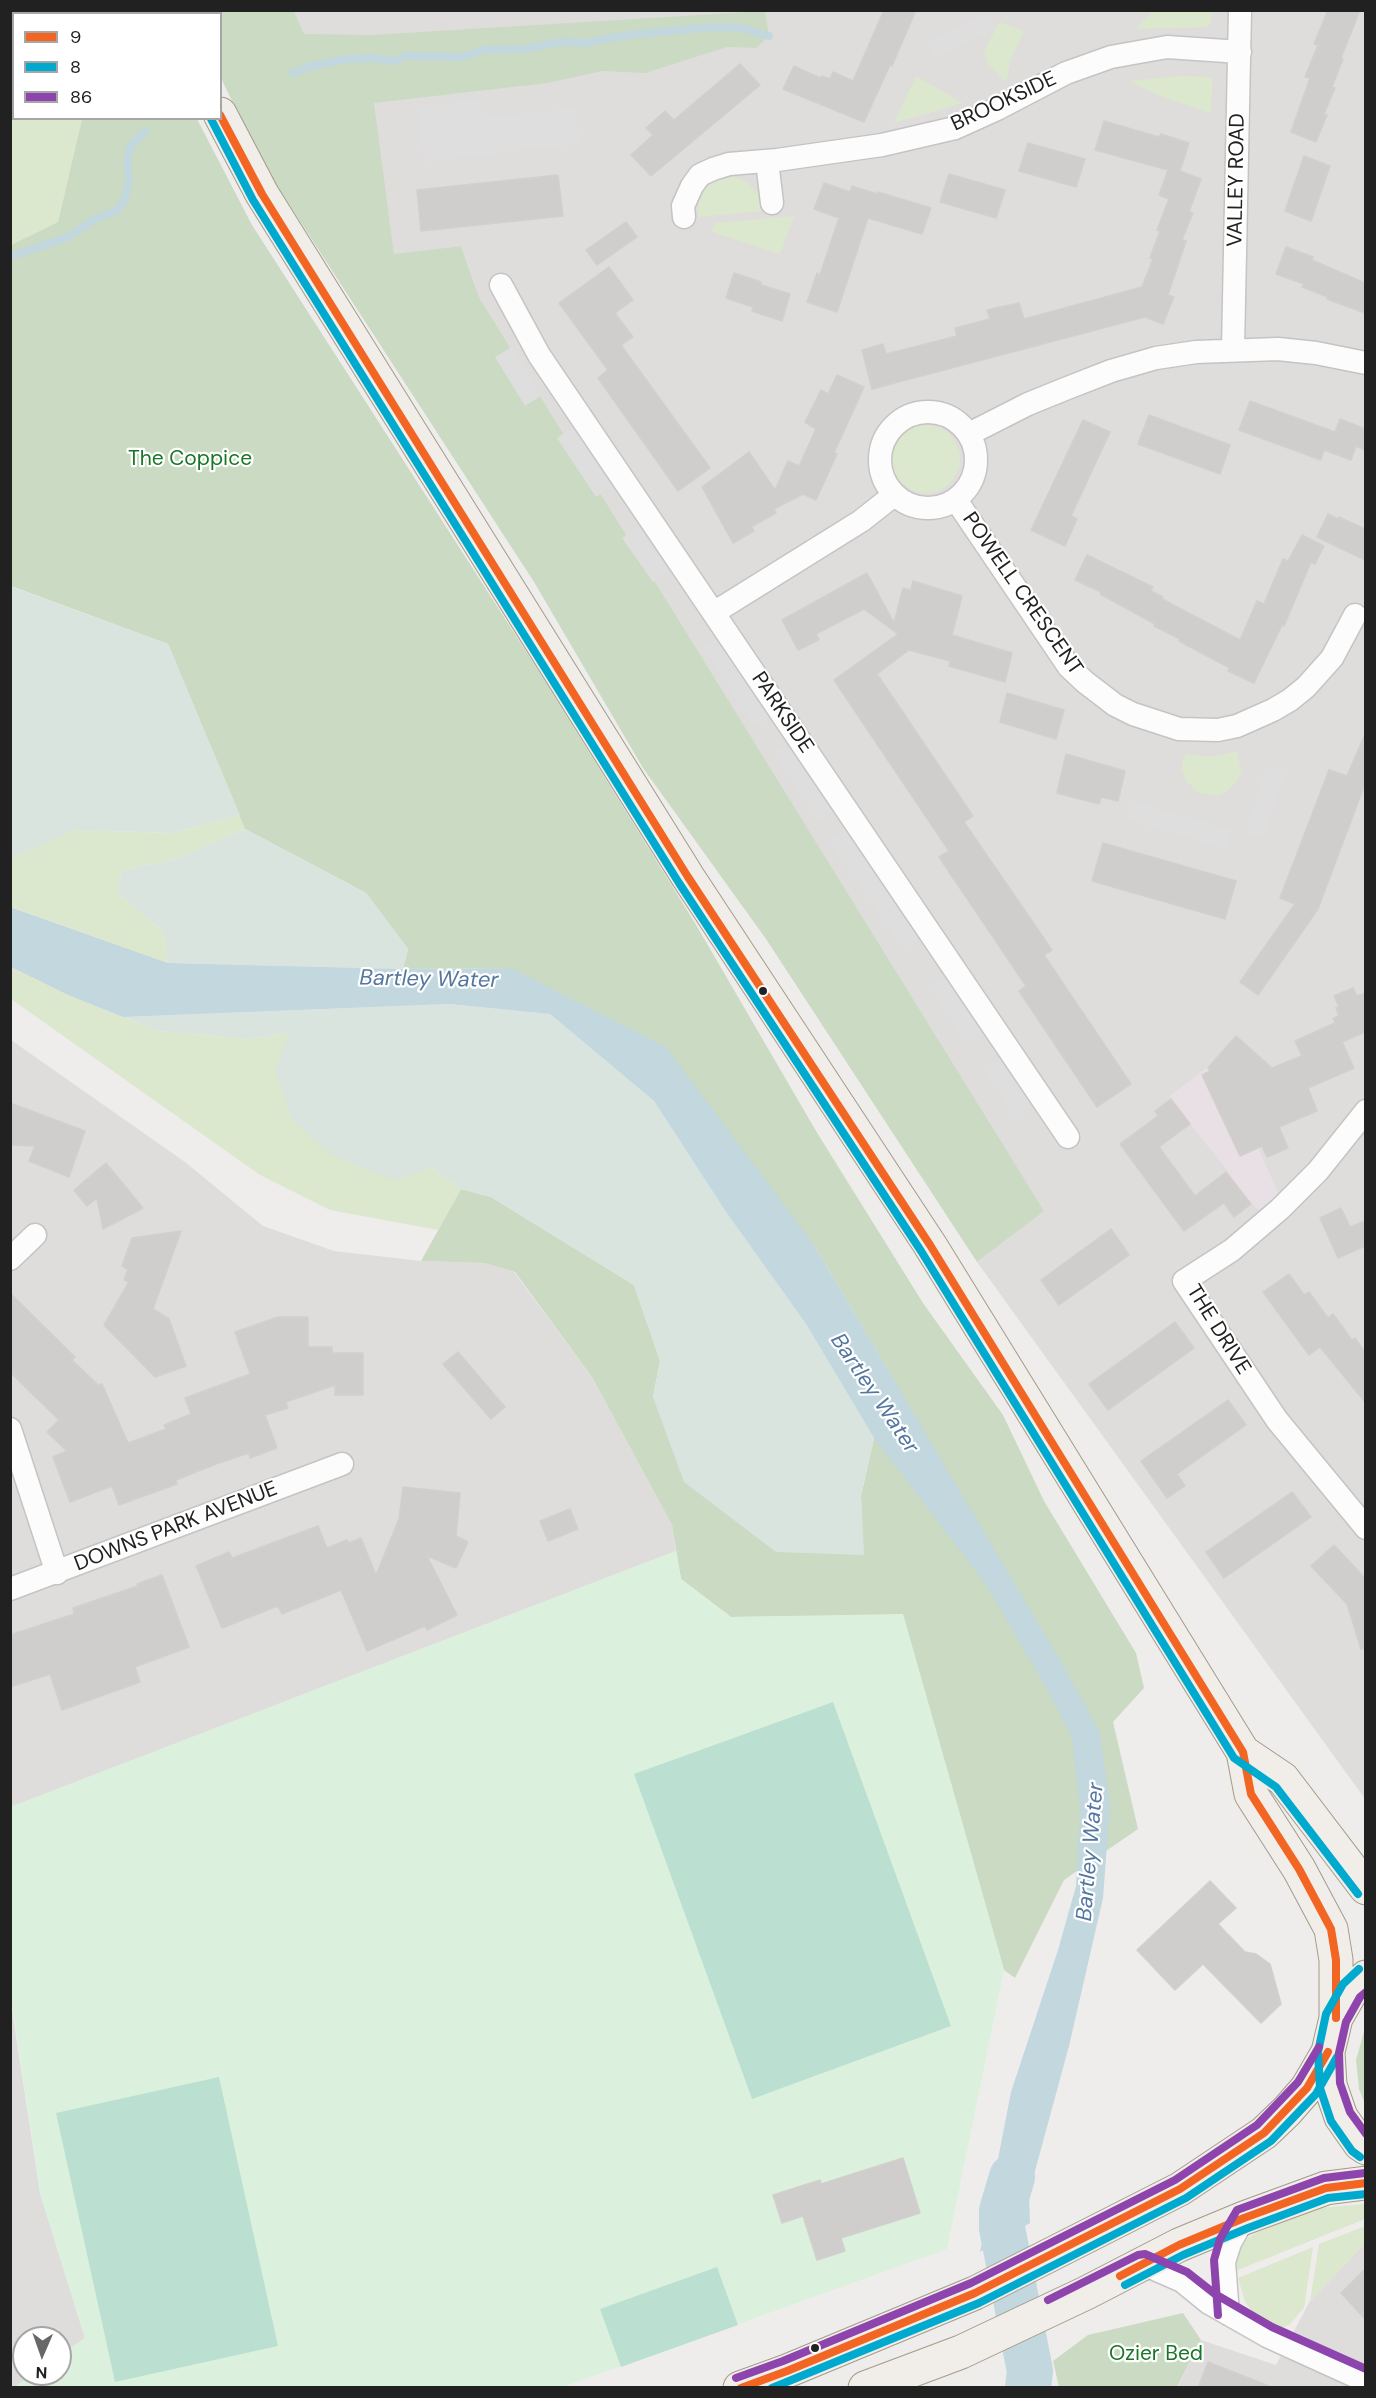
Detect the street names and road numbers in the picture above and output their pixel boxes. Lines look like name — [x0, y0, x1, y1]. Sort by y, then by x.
street label: BROOKSIDE — [947, 67, 1061, 137]
street label: VALLEY ROAD — [1223, 113, 1251, 247]
street label: POWELL CRESCENT — [956, 508, 1088, 680]
street label: PARKSIDE — [746, 668, 818, 758]
street label: THE DRIVE — [1180, 1280, 1256, 1380]
street label: DOWNS PARK AVENUE — [71, 1477, 281, 1577]

